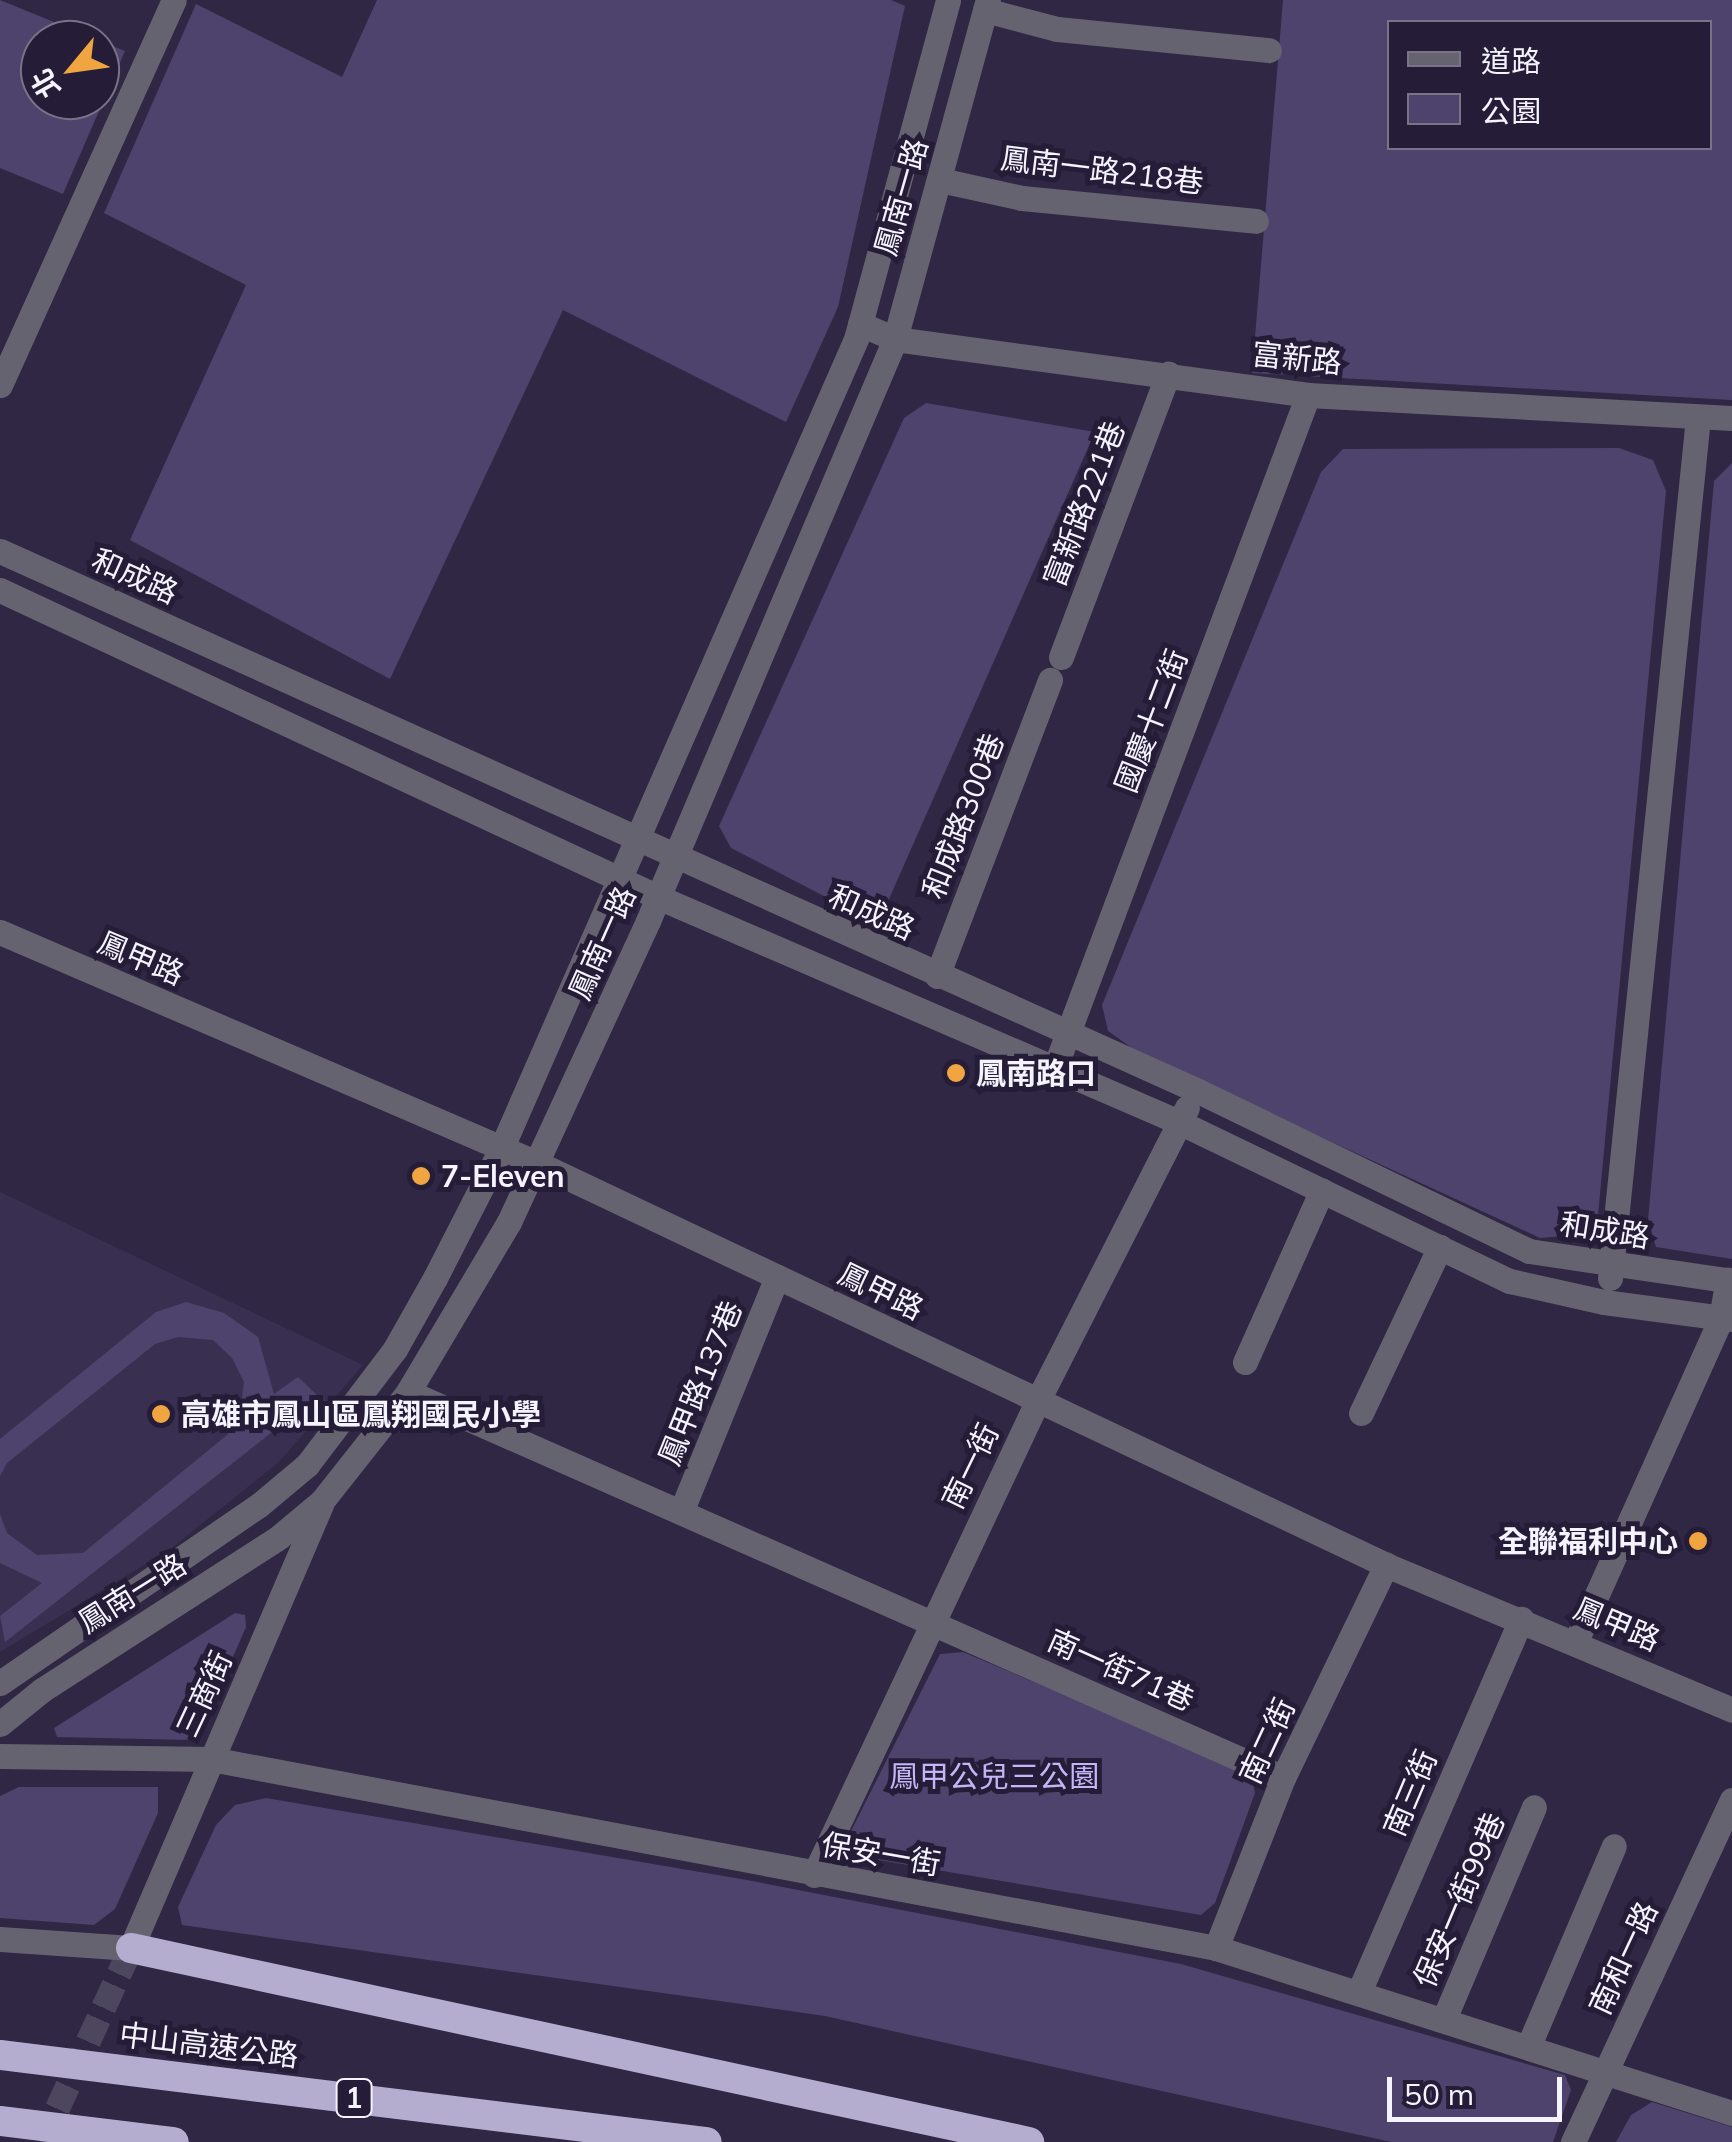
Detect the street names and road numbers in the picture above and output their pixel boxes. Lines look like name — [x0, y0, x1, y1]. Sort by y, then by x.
street label: 鳳南一路 — [867, 134, 935, 260]
street label: 鳳南一路218巷 — [999, 140, 1205, 200]
street label: 富新路 — [1250, 335, 1344, 381]
street label: 富新路221巷 — [1036, 416, 1132, 592]
street label: 和成路 — [87, 541, 183, 611]
street label: 國慶十二街 — [1107, 645, 1195, 797]
street label: 和成路300巷 — [915, 728, 1011, 904]
street label: 和成路 — [824, 877, 920, 947]
street label: 鳳南一路 — [561, 881, 643, 1005]
street label: 鳳甲路 — [93, 924, 189, 992]
street label: 和成路 — [1558, 1205, 1652, 1255]
street label: 鳳甲路 — [833, 1255, 929, 1327]
street label: 鳳甲路137巷 — [651, 1296, 749, 1470]
street label: 南一街 — [934, 1418, 1006, 1514]
street label: 鳳南一路 — [72, 1546, 192, 1640]
street label: 鳳甲路 — [1569, 1590, 1665, 1658]
street label: 南一街71巷 — [1042, 1622, 1200, 1718]
street label: 三商街 — [169, 1646, 239, 1742]
street label: 南二街 — [1232, 1693, 1302, 1789]
street label: 南三街 — [1376, 1745, 1444, 1841]
street label: 保安一街99巷 — [1406, 1807, 1512, 1993]
street label: 保安一街 — [819, 1826, 943, 1882]
street label: 南和一路 — [1581, 1896, 1665, 2020]
street label: 中山高速公路 — [117, 2016, 301, 2074]
road number: 1 — [334, 2075, 374, 2121]

